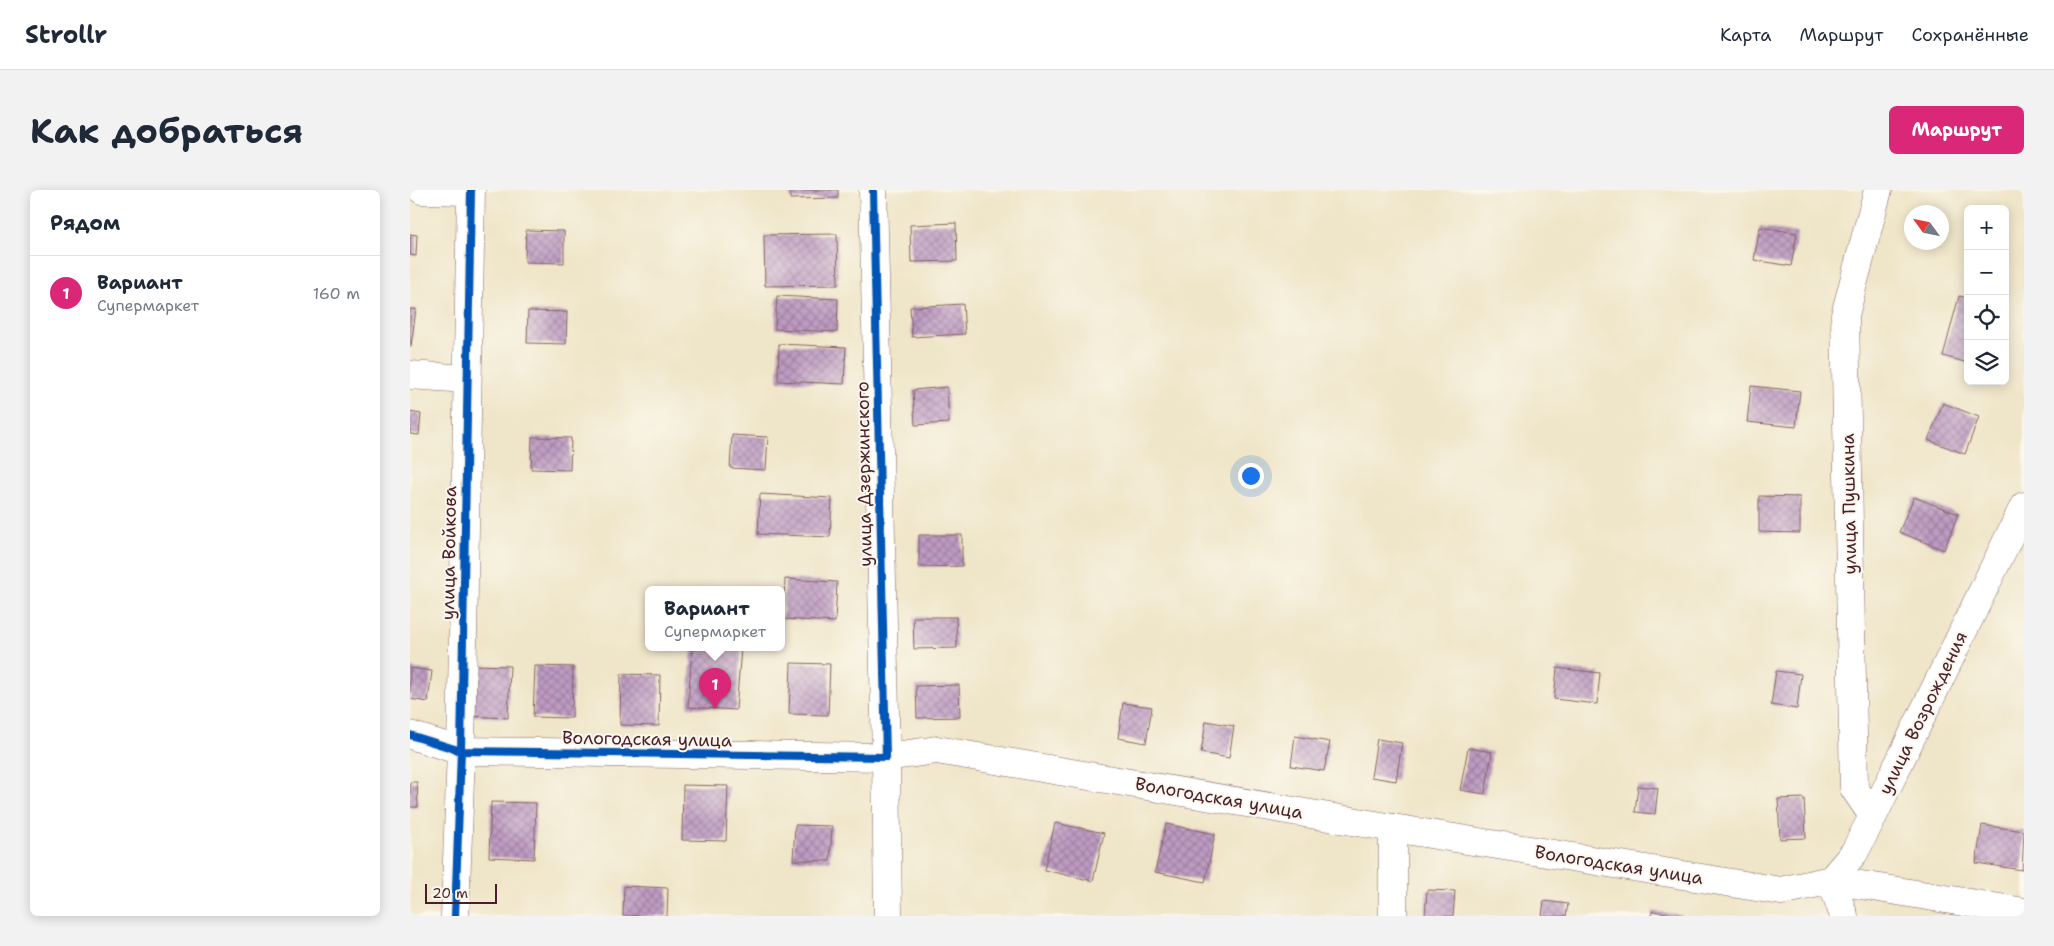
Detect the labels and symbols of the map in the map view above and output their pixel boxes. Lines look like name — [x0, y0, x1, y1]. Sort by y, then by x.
north arrow — [1904, 205, 1949, 250]
street label: улица Дзержинского — [850, 381, 878, 567]
street label: улица Пушкина — [1836, 433, 1862, 575]
your location — [1238, 463, 1264, 489]
street label: улица Войкова — [436, 486, 462, 620]
street label: улица Возрождения — [1873, 627, 1973, 799]
pin: 1 — [699, 668, 731, 709]
street label: Вологодская улица — [562, 726, 732, 752]
street label: Вологодская улица — [1133, 771, 1305, 825]
street label: Вологодская улица — [1533, 840, 1705, 890]
scale bar — [425, 881, 498, 904]

